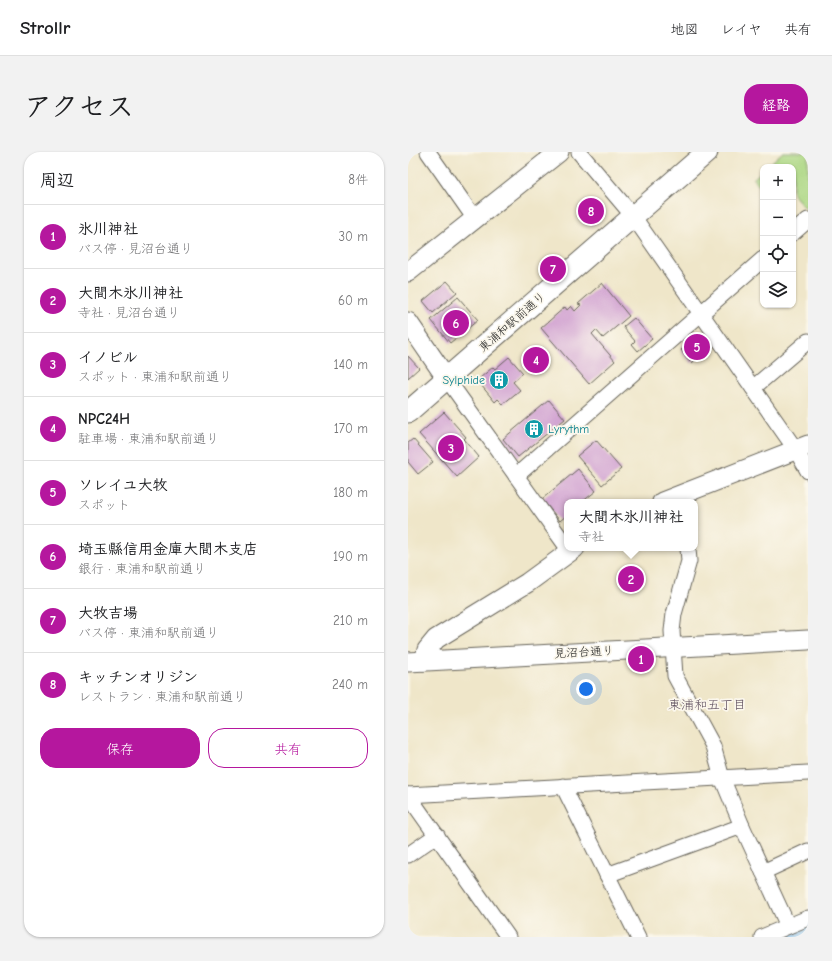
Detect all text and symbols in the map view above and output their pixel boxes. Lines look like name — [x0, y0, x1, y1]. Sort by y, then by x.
text: Strollr — [20, 17, 70, 39]
text: 地図 — [671, 21, 699, 38]
text: レイヤ — [721, 21, 762, 38]
text: 共有 — [784, 21, 812, 38]
button: 経路 — [744, 84, 808, 124]
text: アクセス — [24, 91, 134, 123]
map controls — [760, 164, 796, 308]
button: + — [760, 164, 796, 200]
text: 周辺 — [40, 171, 74, 190]
text: 8件 — [348, 172, 368, 187]
pin: 8 — [578, 196, 604, 226]
button: − — [760, 200, 796, 236]
text: 氷川神社 — [78, 220, 138, 238]
text: 1 — [50, 229, 56, 244]
text: 30 m — [338, 229, 368, 244]
button: locate — [760, 236, 796, 272]
text: バス停 · 見沼台通り — [78, 241, 193, 256]
pin: 7 — [540, 254, 566, 284]
button: layers — [760, 272, 796, 308]
text: 大間木氷川神社 — [78, 284, 183, 302]
street label: 東浦和駅前通り — [476, 289, 548, 355]
text: 2 — [50, 293, 56, 308]
text: 60 m — [338, 293, 368, 308]
text: 寺社 · 見沼台通り — [78, 305, 180, 320]
pin: 6 — [443, 308, 469, 338]
pin: 5 — [684, 332, 710, 362]
pin: 4 — [523, 345, 549, 375]
text: イノビル — [78, 348, 138, 366]
text: 3 — [50, 357, 56, 372]
text: 140 m — [334, 357, 368, 372]
text: スポット · 東浦和駅前通り — [78, 369, 232, 384]
building icon: Sylphide — [488, 369, 510, 391]
place label: Sylphide — [442, 373, 485, 387]
text: NPC24H — [78, 410, 130, 428]
building icon: Lyrythm — [523, 418, 545, 440]
text: 4 — [50, 421, 56, 436]
text: 170 m — [334, 421, 368, 436]
place label: Lyrythm — [548, 422, 589, 436]
text: 駐車場 · 東浦和駅前通り — [78, 431, 219, 446]
pin: 3 — [438, 433, 464, 463]
text: ソレイユ大牧 — [78, 476, 167, 494]
text: 5 — [50, 485, 56, 500]
text: 180 m — [333, 485, 368, 500]
text: スポット — [78, 497, 130, 512]
popup — [564, 499, 698, 551]
text: 大間木氷川神社 — [578, 508, 684, 526]
text: 寺社 — [578, 529, 605, 544]
text: 埼玉縣信用金庫大間木支店 — [78, 540, 258, 558]
text: 6 — [50, 549, 56, 564]
text: 190 m — [333, 549, 368, 564]
text: 銀行 · 東浦和駅前通り — [78, 561, 206, 576]
pin: 2 — [618, 564, 644, 594]
text: 大牧吉場 — [78, 604, 138, 622]
text: 7 — [50, 613, 56, 628]
text: 210 m — [333, 613, 368, 628]
text: バス停 · 東浦和駅前通り — [78, 625, 219, 640]
street label: 見沼台通り — [554, 643, 614, 661]
pin: 1 — [628, 644, 654, 674]
text: キッチンオリジン — [78, 668, 198, 686]
text: 8 — [50, 677, 56, 692]
text: 240 m — [332, 677, 368, 692]
your location — [576, 679, 596, 699]
text: レストラン · 東浦和駅前通り — [78, 689, 246, 704]
district label: 東浦和五丁目 — [668, 697, 746, 712]
button: 保存 — [40, 728, 200, 768]
button: 共有 — [208, 728, 368, 768]

